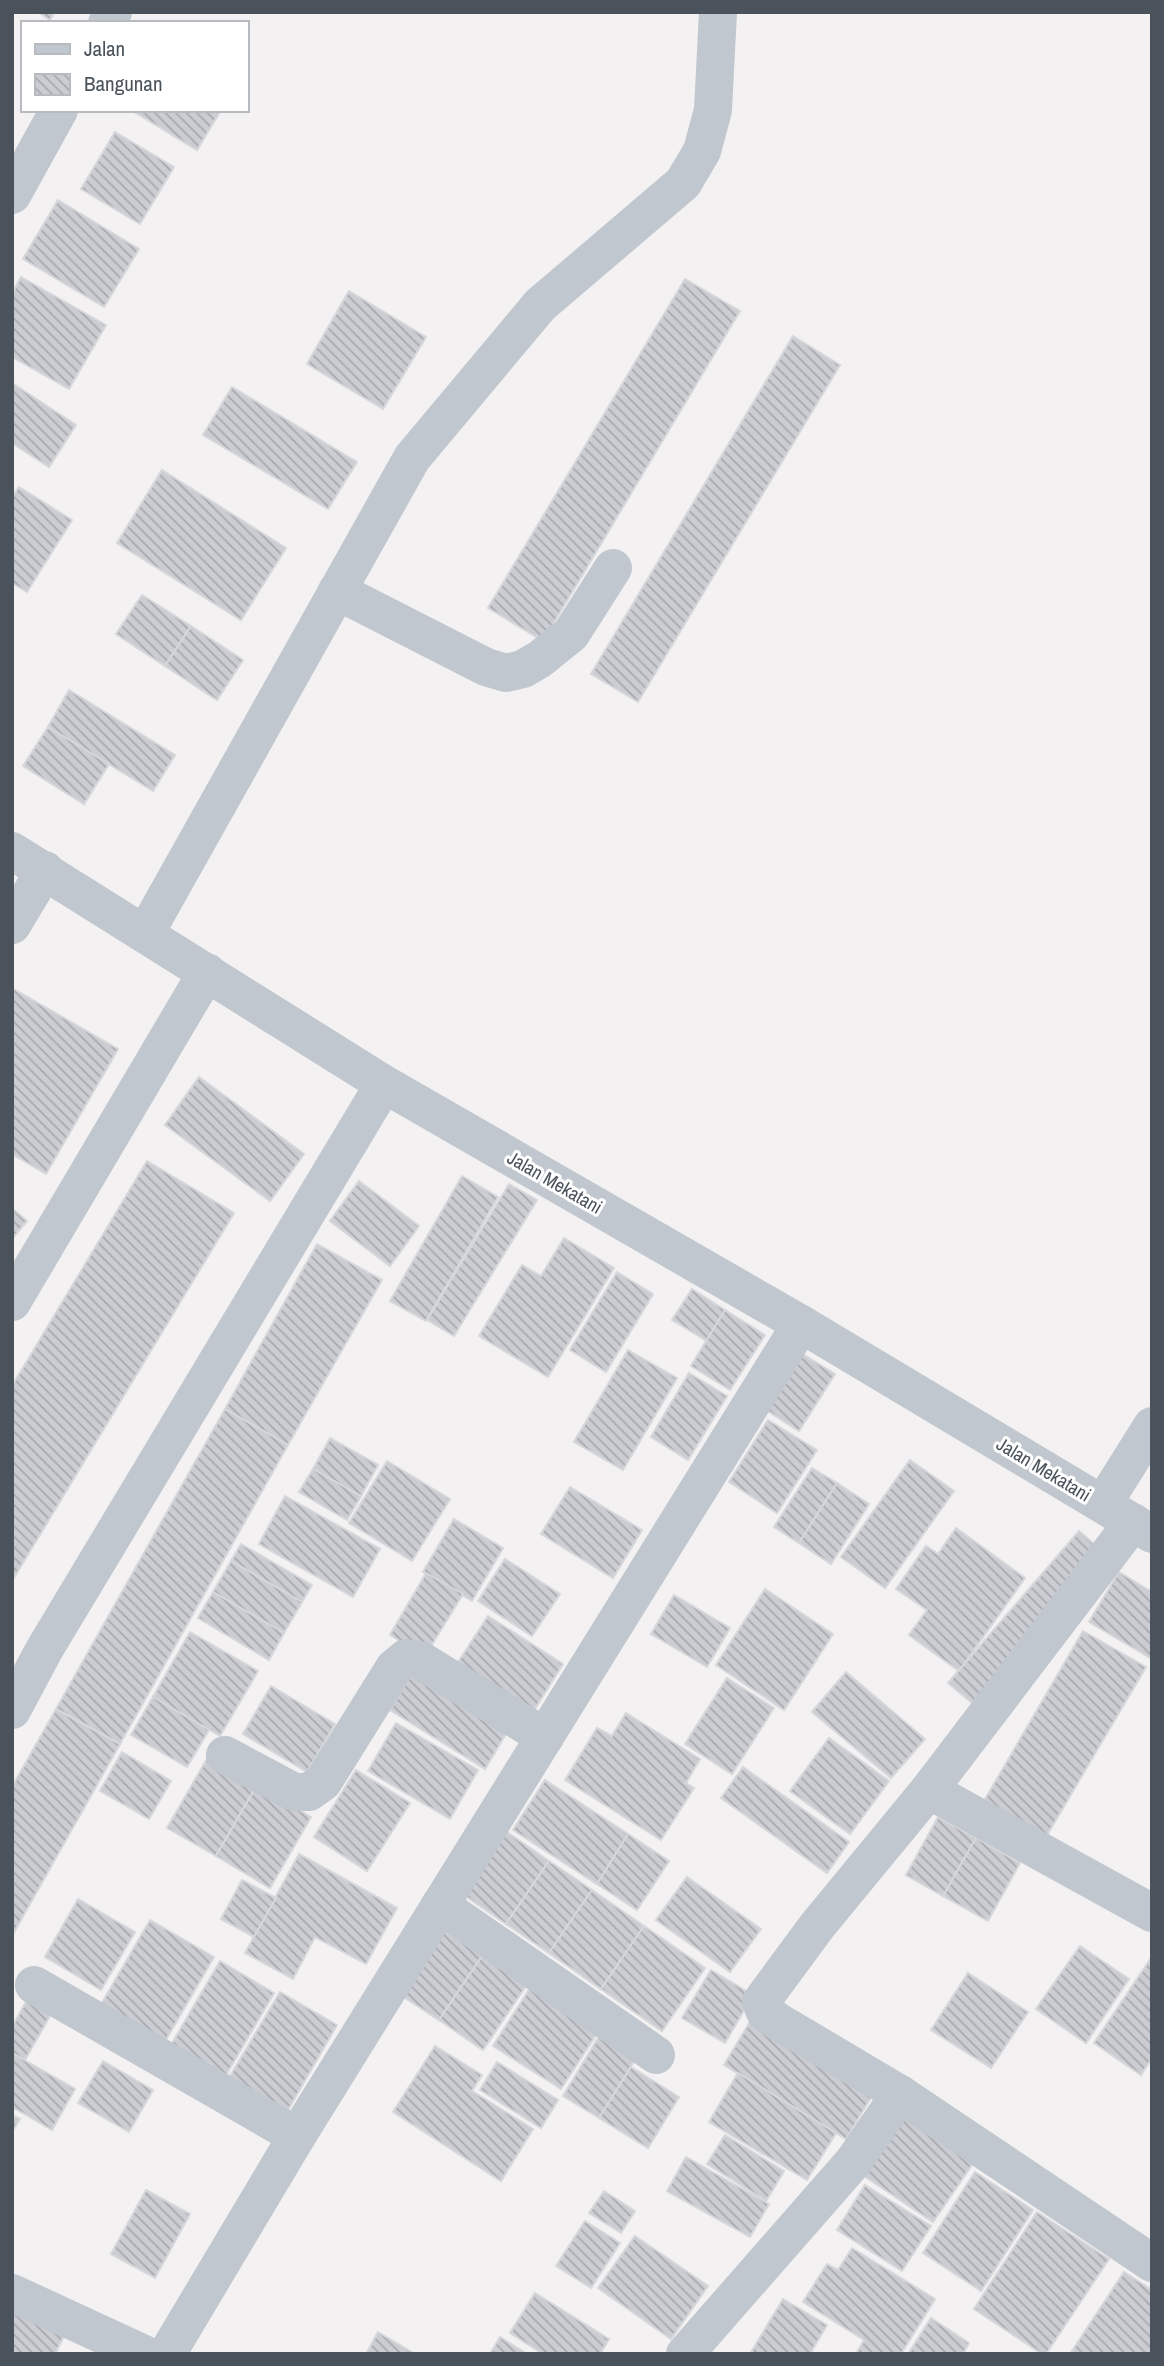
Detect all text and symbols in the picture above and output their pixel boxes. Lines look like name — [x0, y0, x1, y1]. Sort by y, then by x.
legend — [21, 21, 248, 112]
text: Jalan — [84, 34, 125, 63]
text: Bangunan — [84, 69, 163, 98]
street label: Jalan Mekatani — [503, 1144, 607, 1220]
street label: Jalan Mekatani — [992, 1431, 1096, 1507]

